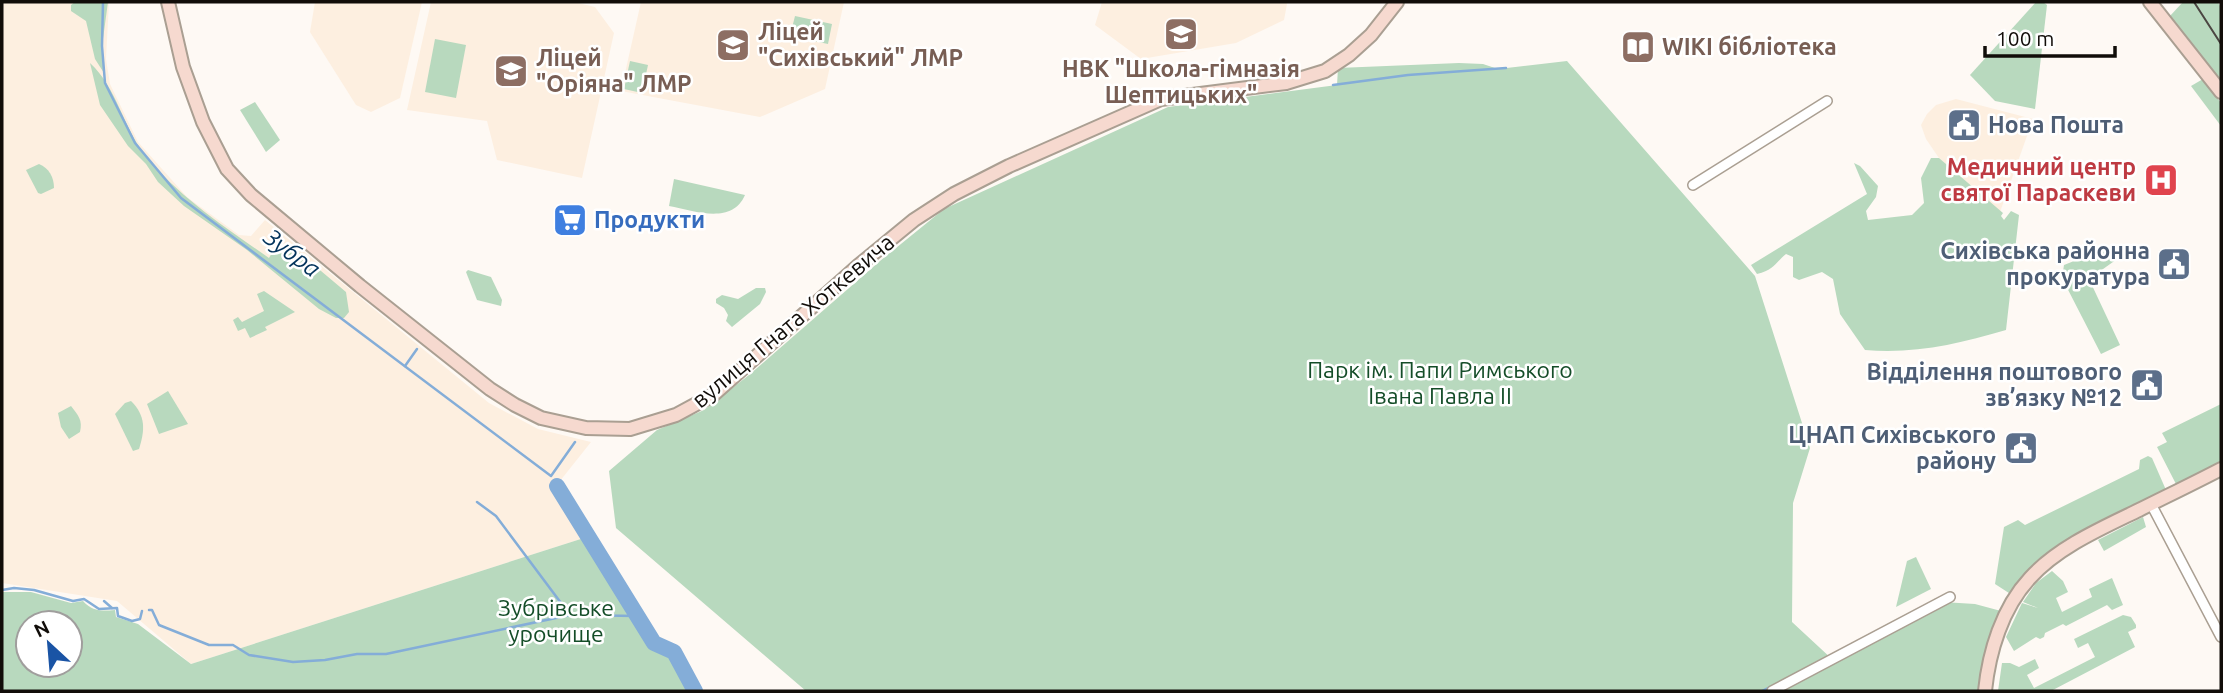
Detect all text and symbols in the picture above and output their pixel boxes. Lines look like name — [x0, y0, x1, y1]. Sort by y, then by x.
scale bar — [1985, 14, 2114, 58]
school or university icon: НВК "Школа-гімназія Шептицьких" — [1162, 15, 1200, 53]
place label: Ліцей "Сихівський" ЛМР — [758, 19, 963, 70]
school or university icon: Ліцей "Сихівський" ЛМР — [714, 26, 752, 64]
text: 100 m — [1996, 26, 2054, 50]
library icon: WIKI бібліотека — [1619, 28, 1657, 66]
place label: WIKI бібліотека — [1662, 34, 1837, 59]
place label: Ліцей "Оріяна" ЛМР — [536, 45, 692, 96]
school or university icon: Ліцей "Оріяна" ЛМР — [492, 52, 530, 90]
place label: НВК "Школа-гімназія Шептицьких" — [1062, 56, 1300, 107]
public building icon: Нова Пошта — [1945, 106, 1983, 144]
place label: Нова Пошта — [1988, 112, 2124, 137]
place label: Медичний центр святої Параскеви — [1941, 154, 2136, 205]
hospital icon: Медичний центр святої Параскеви — [2142, 161, 2180, 199]
supermarket icon: Продукти — [551, 201, 589, 239]
place label: Продукти — [594, 207, 705, 232]
water label: Зубра — [258, 222, 326, 282]
street label: вулиця Гната Хоткевича — [687, 229, 899, 412]
place label: Сихівська районна прокуратура — [1940, 238, 2150, 289]
public building icon: Сихівська районна прокуратура — [2155, 245, 2193, 283]
park label: Парк ім. Папи Римського Івана Павла ІІ — [1307, 357, 1573, 408]
place label: Відділення поштового зв’язку №12 — [1867, 359, 2122, 410]
public building icon: Відділення поштового зв’язку №12 — [2128, 366, 2166, 404]
place label: ЦНАП Сихівського району — [1788, 422, 1996, 473]
public building icon: ЦНАП Сихівського району — [2002, 429, 2040, 467]
park label: Зубрівське урочище — [498, 595, 614, 646]
north arrow — [14, 609, 84, 679]
text: N — [30, 616, 53, 642]

